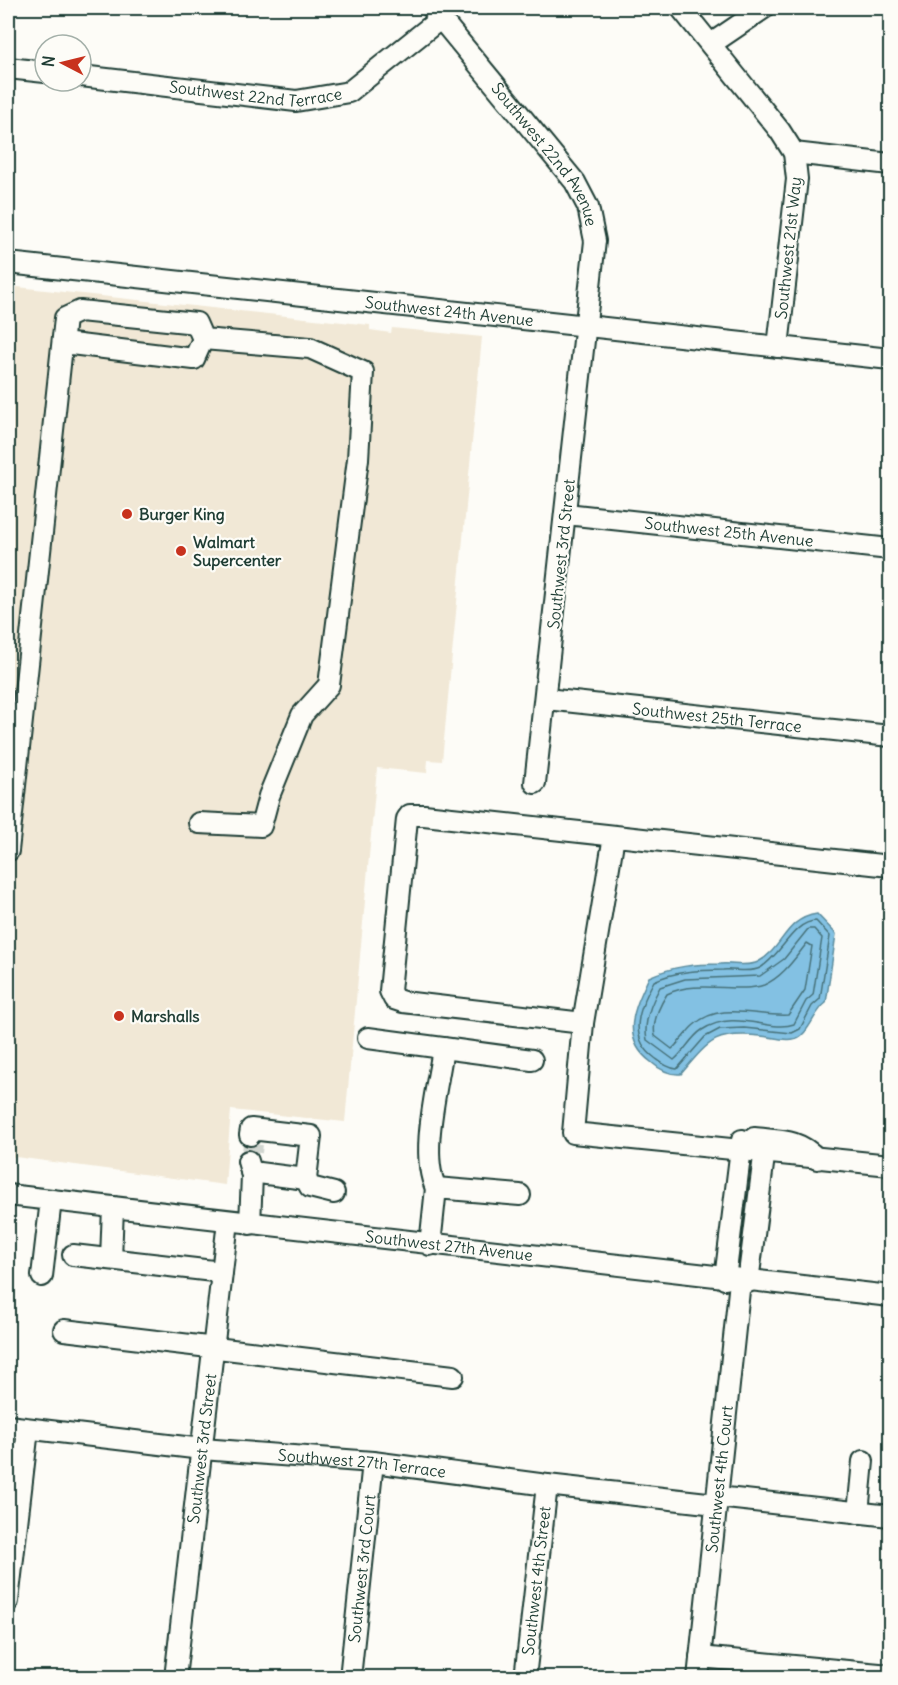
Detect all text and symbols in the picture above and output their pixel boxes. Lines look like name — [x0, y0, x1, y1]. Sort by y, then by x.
north arrow — [33, 33, 93, 93]
text: N — [38, 54, 59, 68]
street label: Southwest 22nd Terrace — [168, 76, 344, 111]
street label: Southwest 22nd Avenue — [487, 78, 602, 228]
street label: Southwest 21st Way — [771, 176, 805, 320]
street label: Southwest 24th Avenue — [364, 292, 535, 330]
street label: Southwest 3rd Street — [543, 477, 579, 630]
place label: Burger King — [139, 504, 225, 525]
marker: Burger King — [120, 507, 134, 521]
street label: Southwest 25th Avenue — [644, 513, 814, 551]
place label: Walmart Supercenter — [193, 532, 282, 571]
marker: Walmart Supercenter — [174, 544, 188, 558]
street label: Southwest 25th Terrace — [631, 698, 803, 736]
place label: Marshalls — [131, 1006, 200, 1026]
marker: Marshalls — [112, 1009, 126, 1023]
street label: Southwest 27th Avenue — [364, 1226, 534, 1265]
street label: Southwest 3rd Street — [183, 1372, 220, 1525]
street label: Southwest 4th Court — [701, 1404, 737, 1554]
street label: Southwest 27th Terrace — [277, 1445, 447, 1482]
street label: Southwest 3rd Court — [344, 1493, 380, 1644]
street label: Southwest 4th Street — [518, 1504, 555, 1656]

